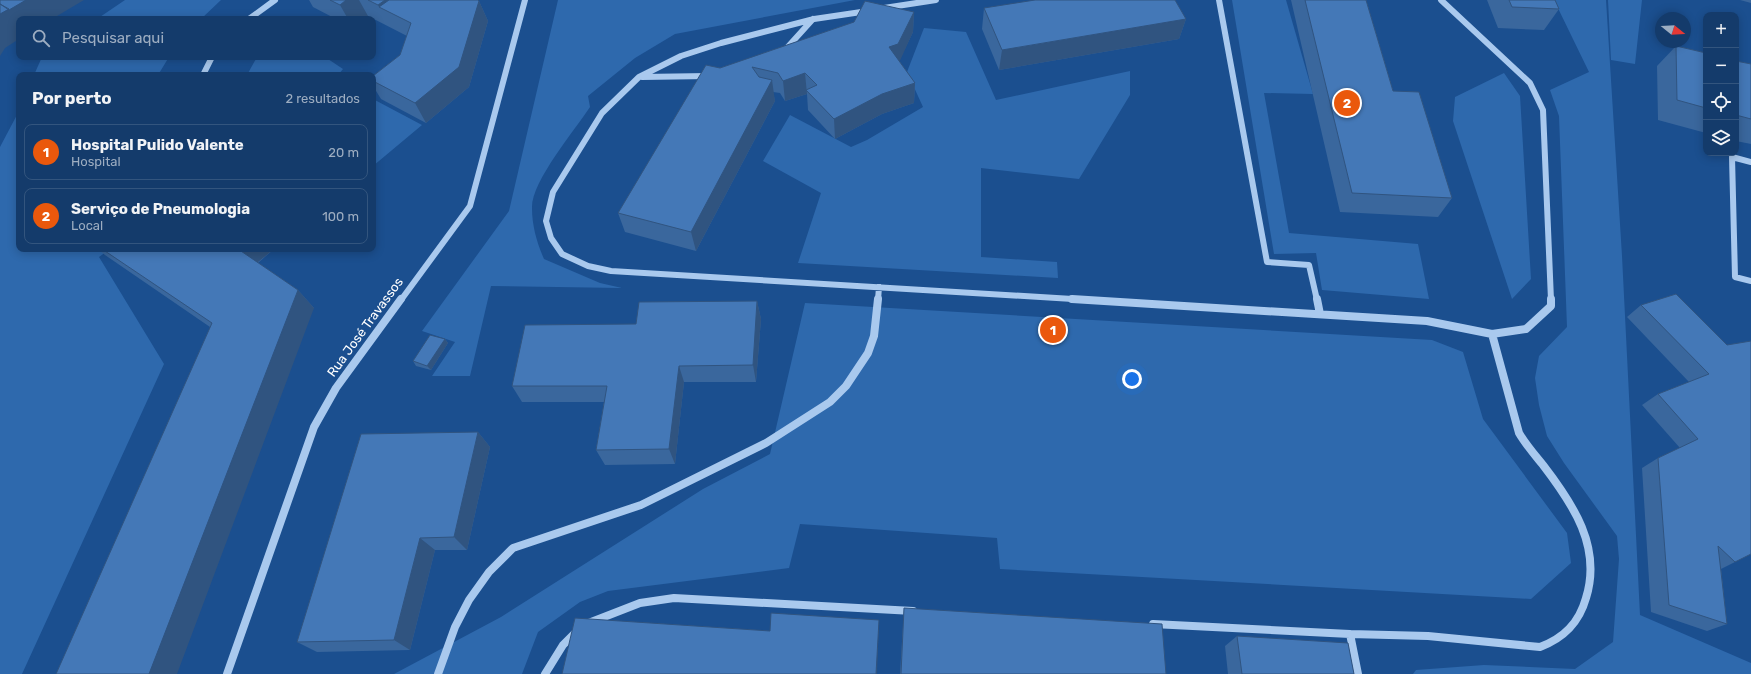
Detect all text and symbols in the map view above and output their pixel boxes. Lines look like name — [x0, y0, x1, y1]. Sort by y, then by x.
north arrow — [1655, 12, 1691, 48]
map controls — [1703, 12, 1739, 156]
button: + — [1703, 12, 1739, 48]
search box — [16, 16, 376, 60]
icon: search — [30, 27, 52, 49]
text: Pesquisar aqui — [62, 29, 164, 47]
button: − — [1703, 48, 1739, 84]
button: locate — [1703, 84, 1739, 120]
text: Por perto — [32, 88, 112, 108]
pin: 2 — [1334, 88, 1360, 118]
text: 2 resultados — [285, 91, 360, 106]
button: layers — [1703, 120, 1739, 156]
text: Hospital Pulido Valente — [71, 136, 244, 154]
text: 1 — [43, 145, 49, 160]
text: 20 m — [328, 145, 359, 160]
text: Hospital — [71, 154, 121, 169]
text: Serviço de Pneumologia — [71, 200, 250, 218]
text: 2 — [42, 209, 50, 224]
text: 100 m — [322, 209, 359, 224]
text: Local — [71, 218, 103, 233]
street label: Rua José Travassos — [324, 274, 406, 380]
pin: 1 — [1040, 315, 1066, 345]
your location — [1122, 369, 1142, 389]

